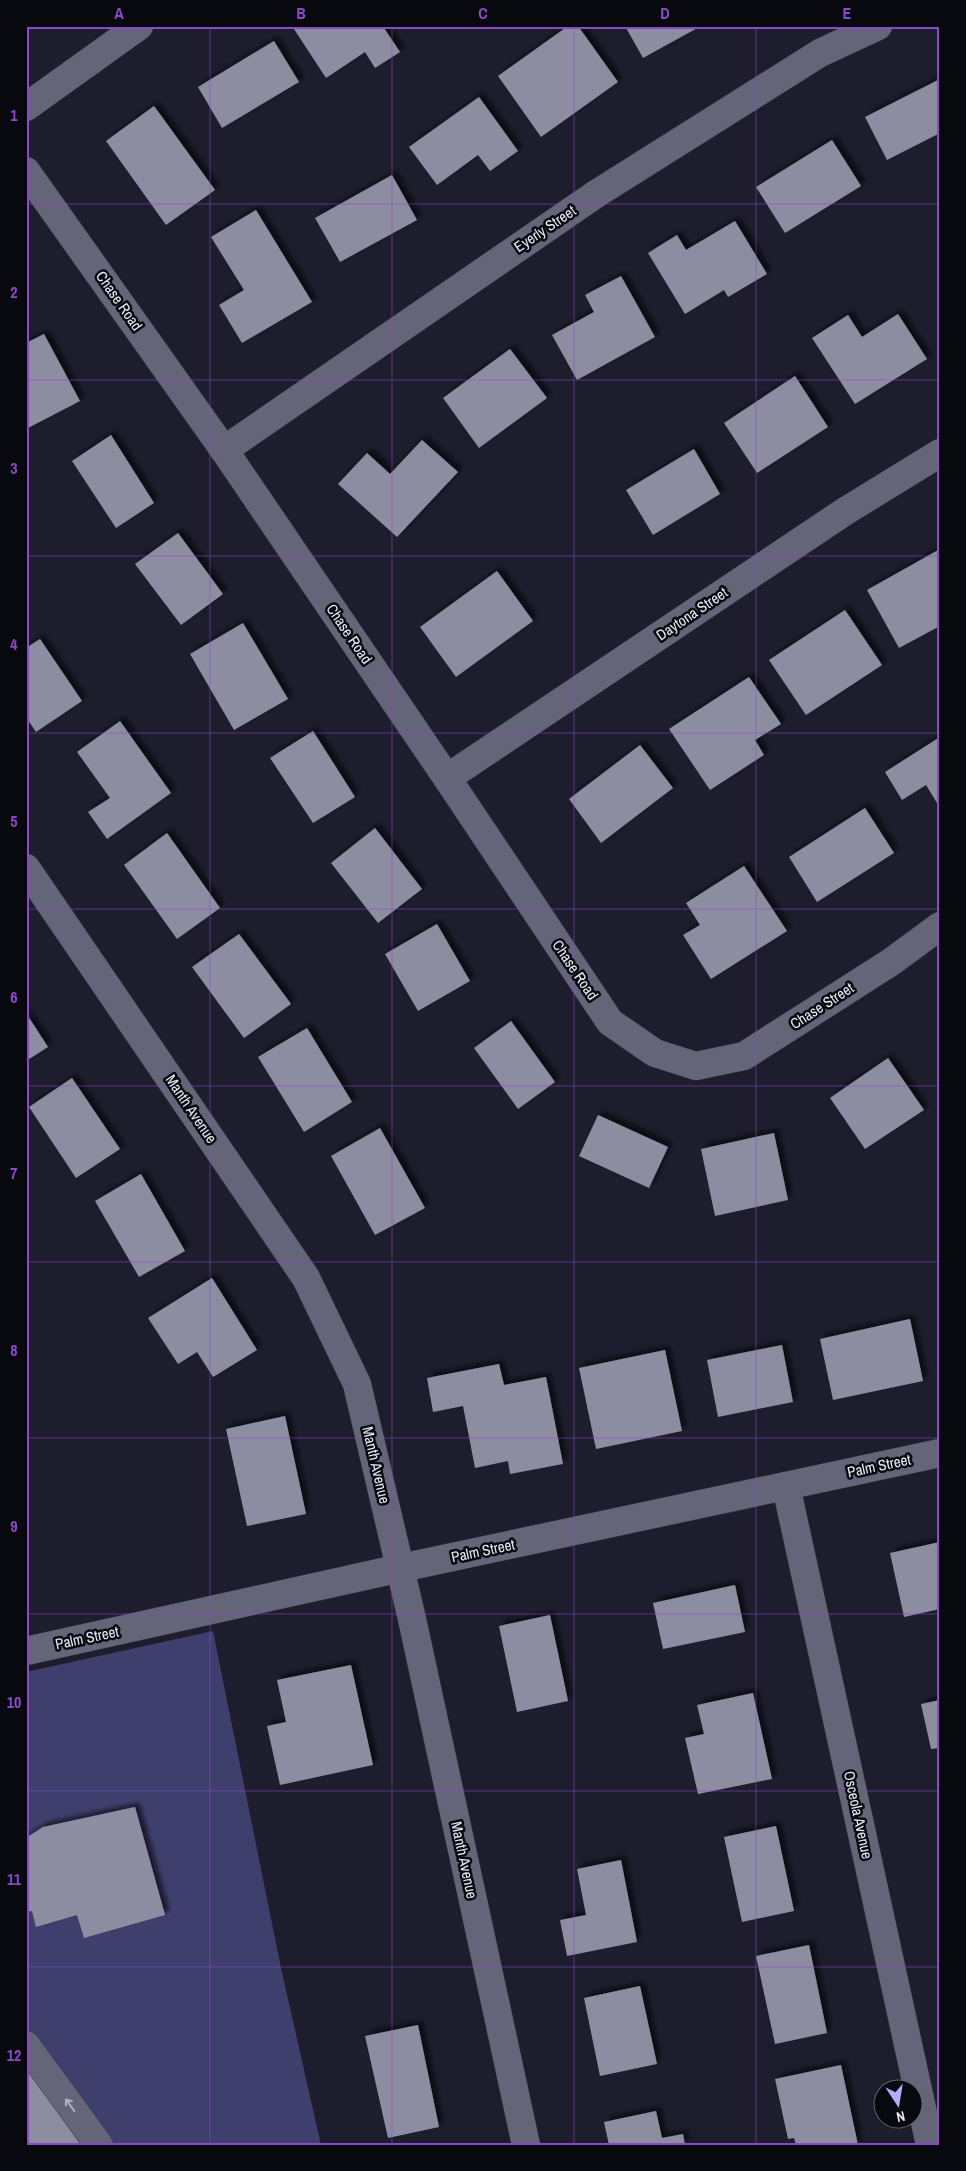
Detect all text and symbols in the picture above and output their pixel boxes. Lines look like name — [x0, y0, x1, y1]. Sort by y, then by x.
text: A — [114, 2, 124, 24]
text: B — [296, 2, 306, 24]
text: C — [478, 2, 488, 24]
text: D — [660, 2, 670, 24]
text: E — [843, 2, 852, 24]
text: 1 — [10, 104, 18, 126]
street label: Eyerly Street — [510, 200, 580, 257]
street label: Chase Road — [91, 267, 148, 335]
text: 2 — [10, 281, 18, 303]
text: 3 — [10, 457, 18, 479]
street label: Daytona Street — [652, 582, 732, 645]
street label: Chase Road — [322, 600, 377, 668]
text: 4 — [10, 633, 18, 655]
text: 5 — [10, 810, 18, 832]
street label: Chase Road — [548, 936, 603, 1004]
street label: Chase Street — [786, 977, 858, 1034]
text: 6 — [10, 986, 18, 1008]
street label: Manth Avenue — [161, 1070, 222, 1147]
text: 7 — [10, 1162, 18, 1184]
text: 8 — [10, 1339, 18, 1361]
street label: Manth Avenue — [357, 1424, 396, 1506]
street label: Palm Street — [845, 1448, 913, 1482]
text: 9 — [10, 1515, 18, 1537]
street label: Palm Street — [449, 1533, 517, 1567]
street label: Palm Street — [53, 1620, 121, 1654]
text: 10 — [7, 1691, 21, 1713]
street label: Osceola Avenue — [839, 1769, 878, 1861]
street label: Manth Avenue — [446, 1819, 483, 1901]
text: 11 — [7, 1868, 22, 1890]
text: 12 — [7, 2044, 21, 2066]
north arrow — [874, 2078, 924, 2128]
one-way arrow — [65, 2098, 75, 2112]
text: N — [895, 2107, 907, 2126]

